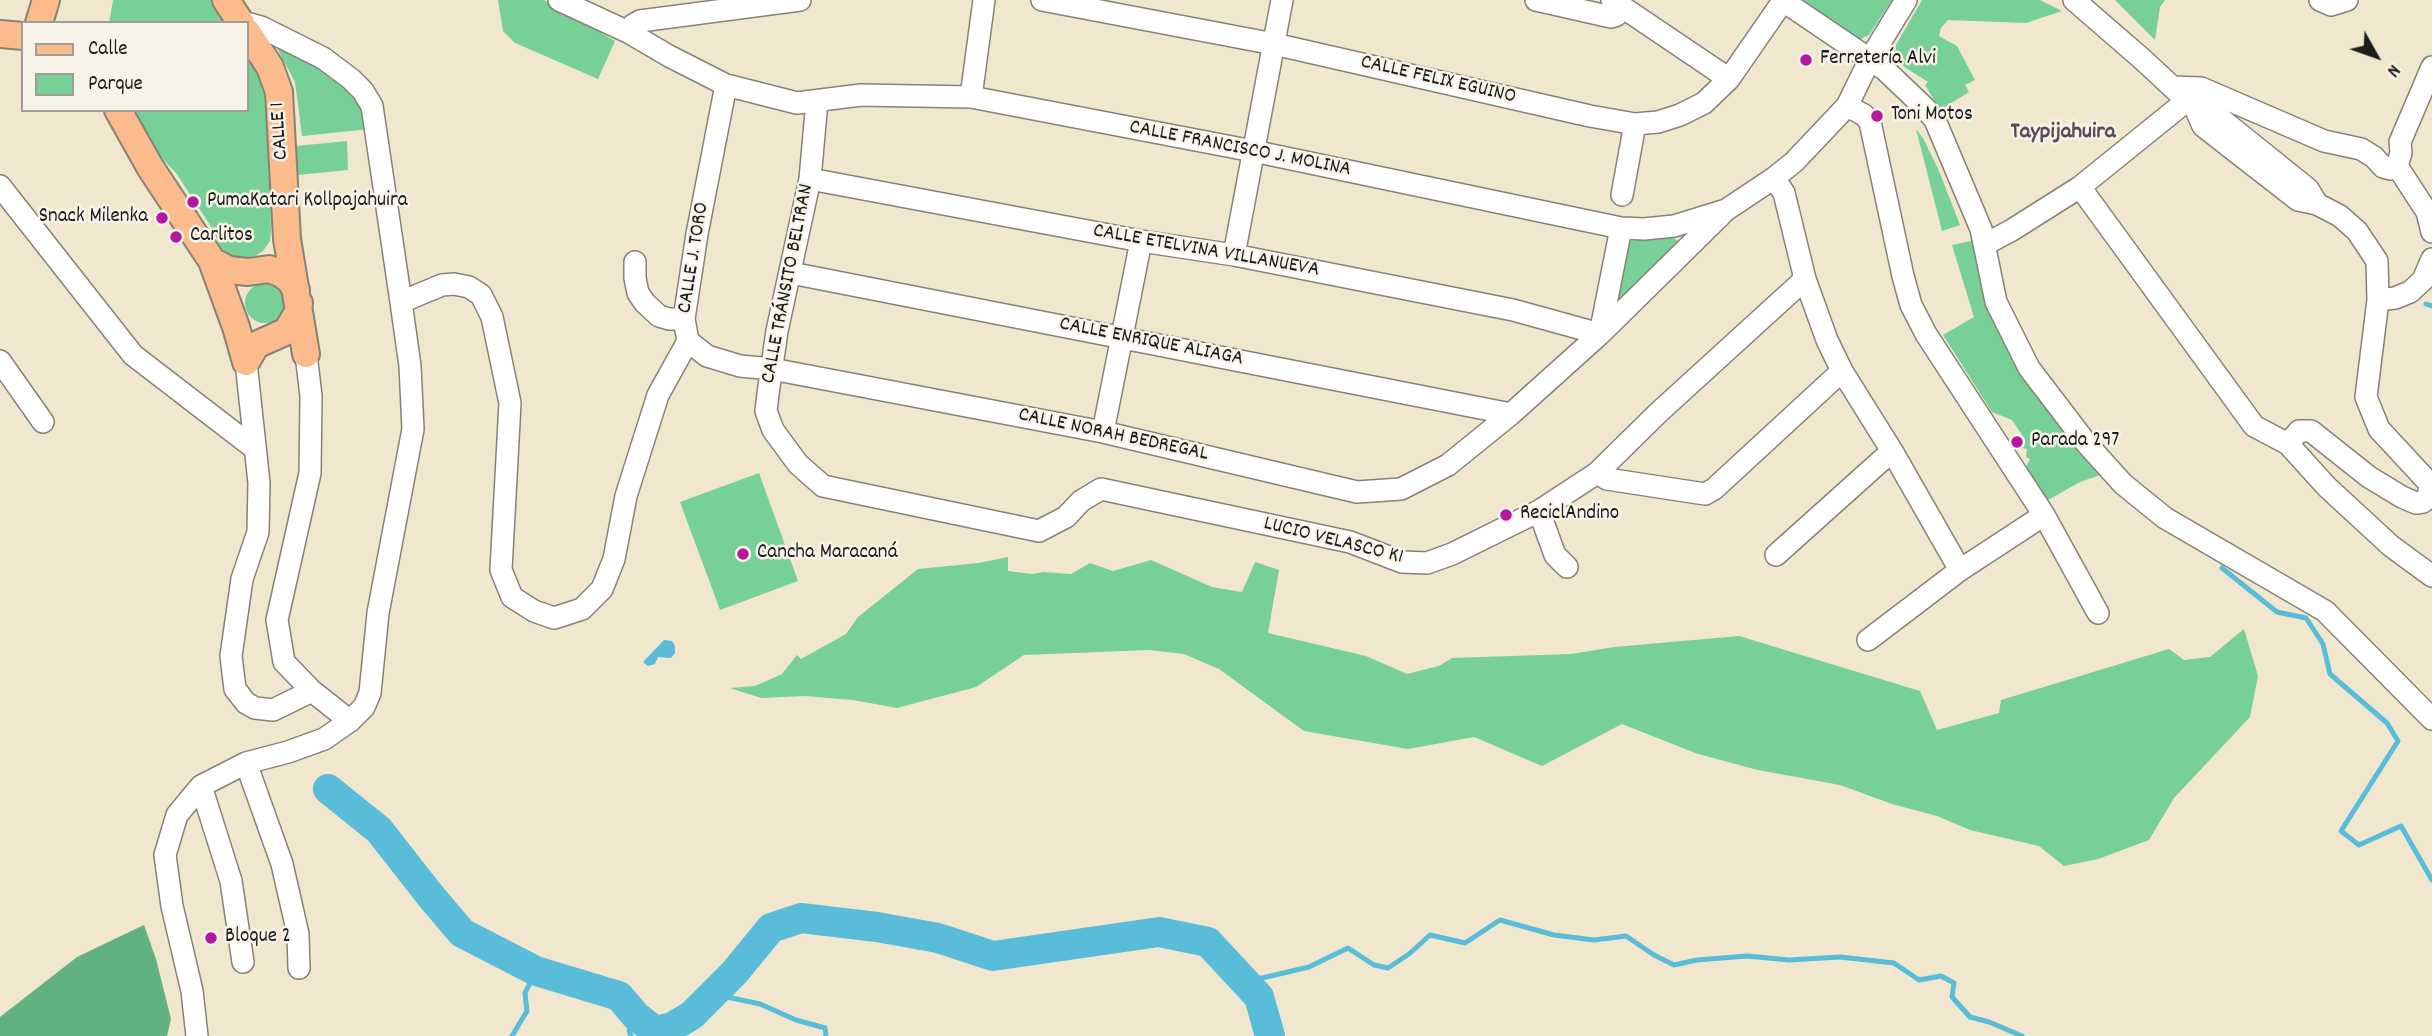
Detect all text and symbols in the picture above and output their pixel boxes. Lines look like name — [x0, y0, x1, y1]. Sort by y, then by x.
legend — [21, 21, 248, 112]
north arrow — [2341, 21, 2411, 91]
text: Calle — [88, 35, 127, 65]
place label: Ferretería Alvi — [1820, 47, 1936, 73]
street label: CALLE FELIX EGUINO — [1358, 51, 1518, 111]
marker: Ferretería Alvi — [1798, 52, 1814, 68]
text: N — [2379, 58, 2406, 82]
text: Parque — [88, 70, 143, 100]
street label: CALLE 1 — [266, 101, 296, 161]
place label: Toni Motos — [1891, 103, 1973, 129]
marker: Toni Motos — [1869, 108, 1885, 124]
street label: CALLE FRANCISCO J. MOLINA — [1127, 116, 1353, 184]
district label: Taypijahuira — [2011, 120, 2115, 148]
street label: CALLE TRÁNSITO BELTRAN — [757, 182, 821, 386]
place label: PumaKatari Kollpajahuira — [207, 189, 408, 215]
marker: PumaKatari Kollpajahuira — [185, 194, 201, 210]
street label: CALLE J. TORO — [674, 201, 716, 315]
place label: Snack Milenka — [39, 205, 148, 231]
marker: Snack Milenka — [154, 210, 170, 226]
street label: CALLE ETELVINA VILLANUEVA — [1091, 220, 1321, 284]
place label: Carlitos — [190, 224, 253, 250]
marker: Carlitos — [168, 229, 184, 245]
street label: CALLE ENRIQUE ALIAGA — [1057, 313, 1245, 373]
street label: CALLE NORAH BEDREGAL — [1016, 404, 1210, 468]
place label: Parada 297 — [2031, 429, 2119, 455]
marker: Parada 297 — [2009, 434, 2025, 450]
place label: ReciclAndino — [1520, 502, 1619, 528]
marker: ReciclAndino — [1498, 507, 1514, 523]
street label: LUCIO VELASCO K1 — [1261, 512, 1405, 572]
place label: Cancha Maracaná — [757, 541, 898, 567]
marker: Cancha Maracaná — [735, 546, 751, 562]
place label: Bloque 2 — [225, 925, 291, 951]
marker: Bloque 2 — [203, 930, 219, 946]

